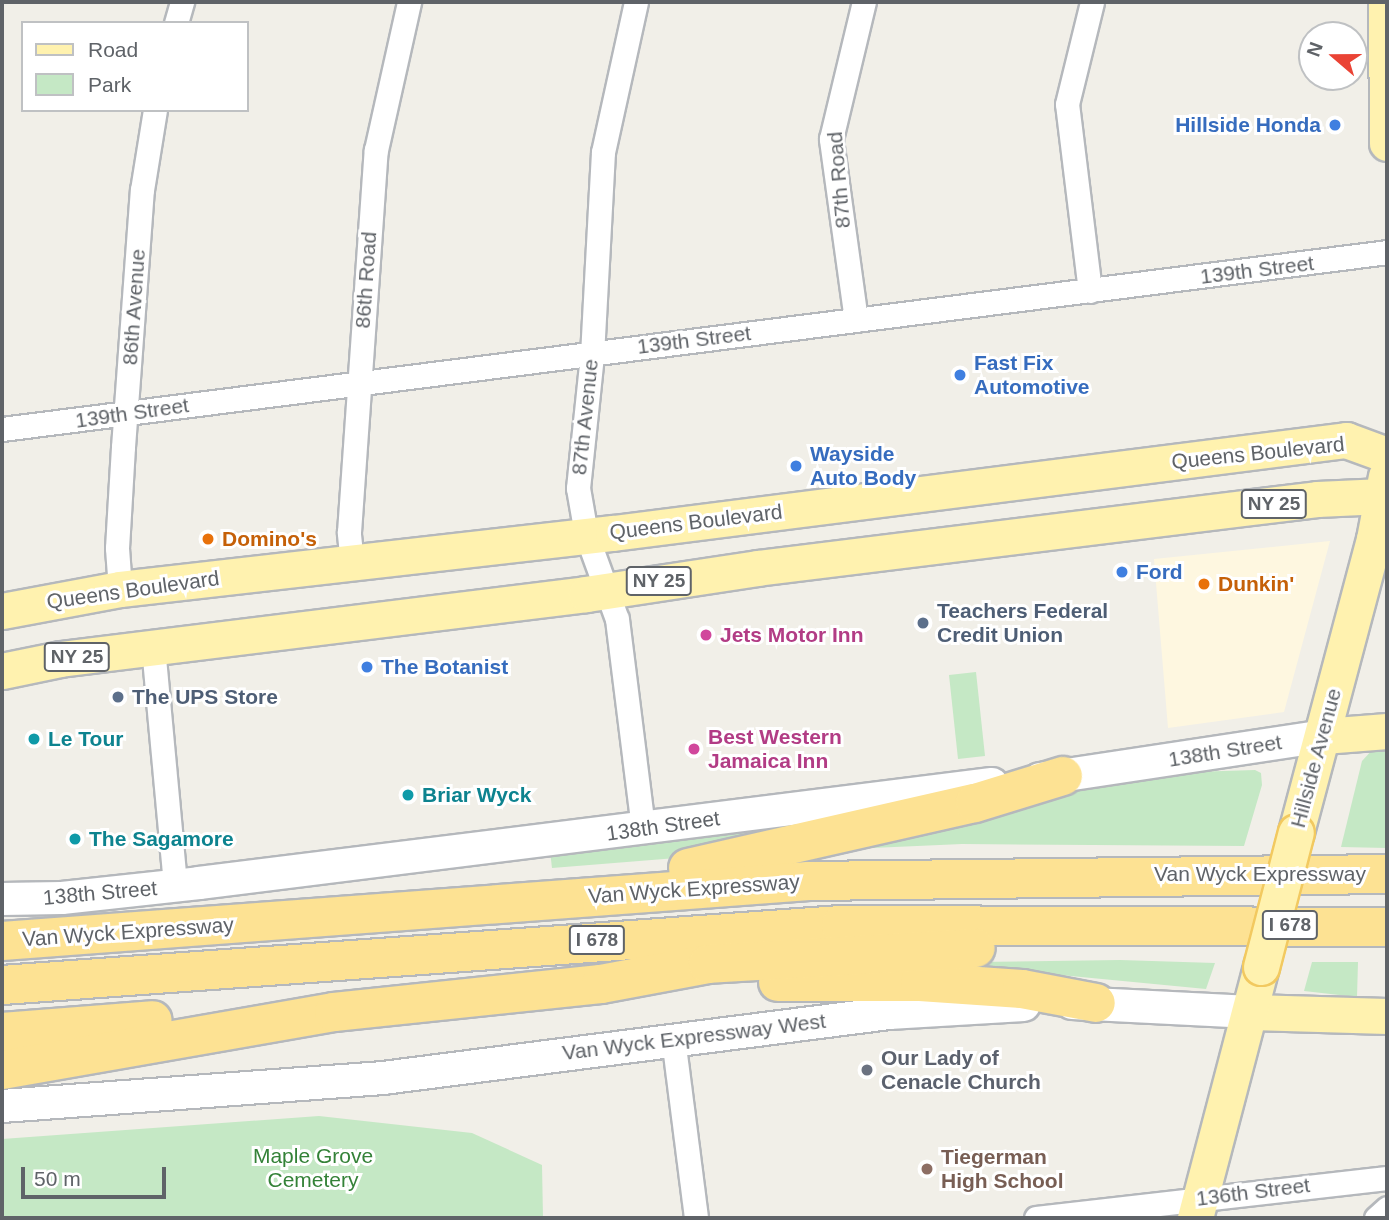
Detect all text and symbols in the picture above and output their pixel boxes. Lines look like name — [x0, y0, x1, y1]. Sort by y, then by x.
legend — [21, 21, 248, 112]
north arrow — [1298, 21, 1368, 91]
text: Road — [88, 38, 138, 61]
text: N — [1302, 39, 1327, 59]
text: Park — [88, 73, 131, 96]
place label: Hillside Honda — [1175, 112, 1321, 138]
marker: Hillside Honda — [1327, 117, 1343, 133]
street label: 87th Road — [822, 131, 856, 229]
street label: 86th Road — [350, 231, 382, 329]
street label: 86th Avenue — [117, 247, 151, 367]
street label: 139th Street — [1199, 251, 1315, 289]
street label: 139th Street — [636, 321, 752, 359]
place label: Fast Fix Automotive — [974, 350, 1090, 400]
street label: 87th Avenue — [566, 357, 604, 477]
marker: Fast Fix Automotive — [952, 367, 968, 383]
street label: 139th Street — [74, 393, 190, 433]
street label: Queens Boulevard — [1170, 431, 1346, 475]
place label: Wayside Auto Body — [810, 441, 916, 491]
marker: Wayside Auto Body — [788, 458, 804, 474]
road number: NY 25 — [1239, 489, 1309, 520]
street label: Queens Boulevard — [608, 499, 784, 545]
place label: Domino's — [222, 526, 317, 552]
marker: Domino's — [200, 531, 216, 547]
place label: Ford — [1136, 559, 1183, 585]
marker: Ford — [1114, 564, 1130, 580]
street label: Queens Boulevard — [45, 565, 221, 615]
road number: NY 25 — [624, 566, 694, 596]
place label: Dunkin' — [1218, 571, 1294, 597]
marker: Dunkin' — [1196, 576, 1212, 592]
place label: Teachers Federal Credit Union — [937, 598, 1108, 648]
marker: Teachers Federal Credit Union — [915, 615, 931, 631]
place label: Jets Motor Inn — [720, 622, 864, 648]
marker: Jets Motor Inn — [698, 627, 714, 643]
road number: NY 25 — [42, 642, 112, 672]
place label: The Botanist — [381, 654, 508, 680]
marker: The Botanist — [359, 659, 375, 675]
place label: The UPS Store — [132, 684, 278, 710]
street label: Hillside Avenue — [1285, 685, 1347, 831]
marker: The UPS Store — [110, 689, 126, 705]
place label: Best Western Jamaica Inn — [708, 724, 842, 774]
place label: Le Tour — [48, 726, 123, 752]
street label: 138th Street — [1167, 730, 1283, 772]
marker: Le Tour — [26, 731, 42, 747]
marker: Best Western Jamaica Inn — [686, 741, 702, 757]
place label: Briar Wyck — [422, 782, 531, 808]
marker: Briar Wyck — [400, 787, 416, 803]
street label: 138th Street — [605, 806, 721, 846]
place label: The Sagamore — [89, 826, 234, 852]
marker: The Sagamore — [67, 831, 83, 847]
street label: Van Wyck Expressway — [1154, 861, 1366, 887]
street label: Van Wyck Expressway — [587, 869, 801, 909]
street label: 138th Street — [42, 875, 158, 911]
road number: I 678 — [1260, 909, 1320, 940]
street label: Van Wyck Expressway — [21, 912, 235, 952]
road number: I 678 — [567, 924, 627, 956]
street label: Van Wyck Expressway West — [561, 1008, 827, 1066]
place label: Our Lady of Cenacle Church — [881, 1045, 1041, 1095]
marker: Our Lady of Cenacle Church — [859, 1062, 875, 1078]
park label: Maple Grove Cemetery — [253, 1143, 373, 1193]
place label: Tiegerman High School — [941, 1144, 1063, 1194]
scale bar — [24, 1154, 170, 1198]
marker: Tiegerman High School — [919, 1161, 935, 1177]
text: 50 m — [34, 1167, 81, 1190]
street label: 136th Street — [1195, 1173, 1311, 1211]

